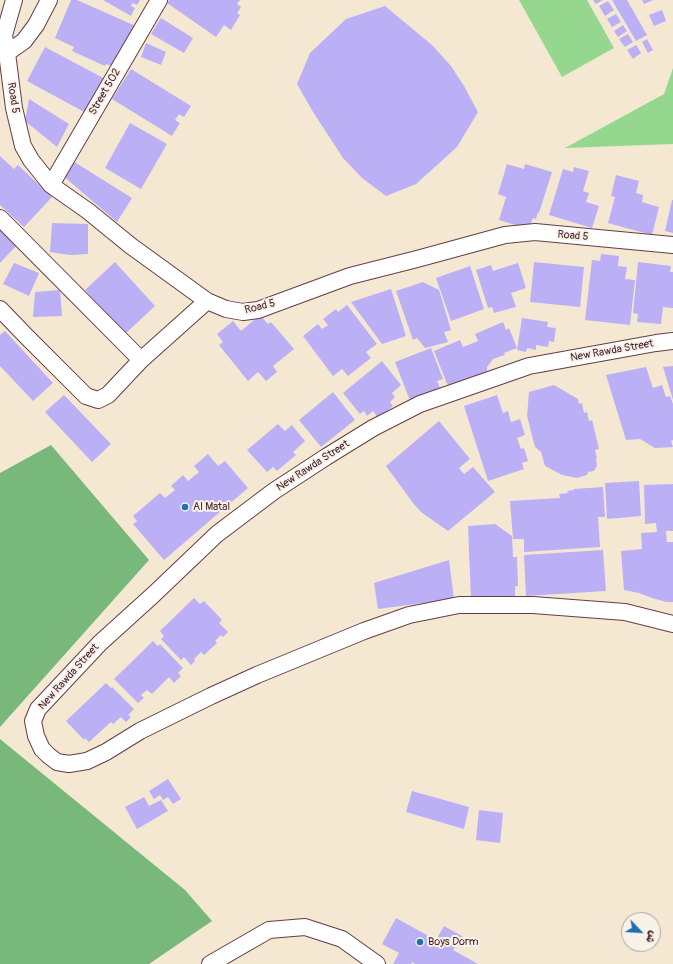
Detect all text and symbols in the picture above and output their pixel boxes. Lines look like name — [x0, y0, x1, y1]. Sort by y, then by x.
street label: Street 502 — [86, 66, 124, 118]
street label: Road 5 — [4, 82, 22, 114]
street label: Road 5 — [557, 228, 589, 244]
street label: Road 5 — [243, 297, 277, 317]
street label: New Rawda Street — [569, 337, 655, 365]
street label: New Rawda Street — [274, 438, 352, 494]
place label: Al Matal — [193, 500, 230, 514]
marker: Al Matal — [180, 502, 190, 512]
street label: New Rawda Street — [36, 641, 102, 713]
north arrow — [621, 912, 661, 952]
text: ش — [643, 929, 660, 945]
place label: Boys Dorm — [428, 935, 479, 949]
marker: Boys Dorm — [415, 937, 425, 947]

